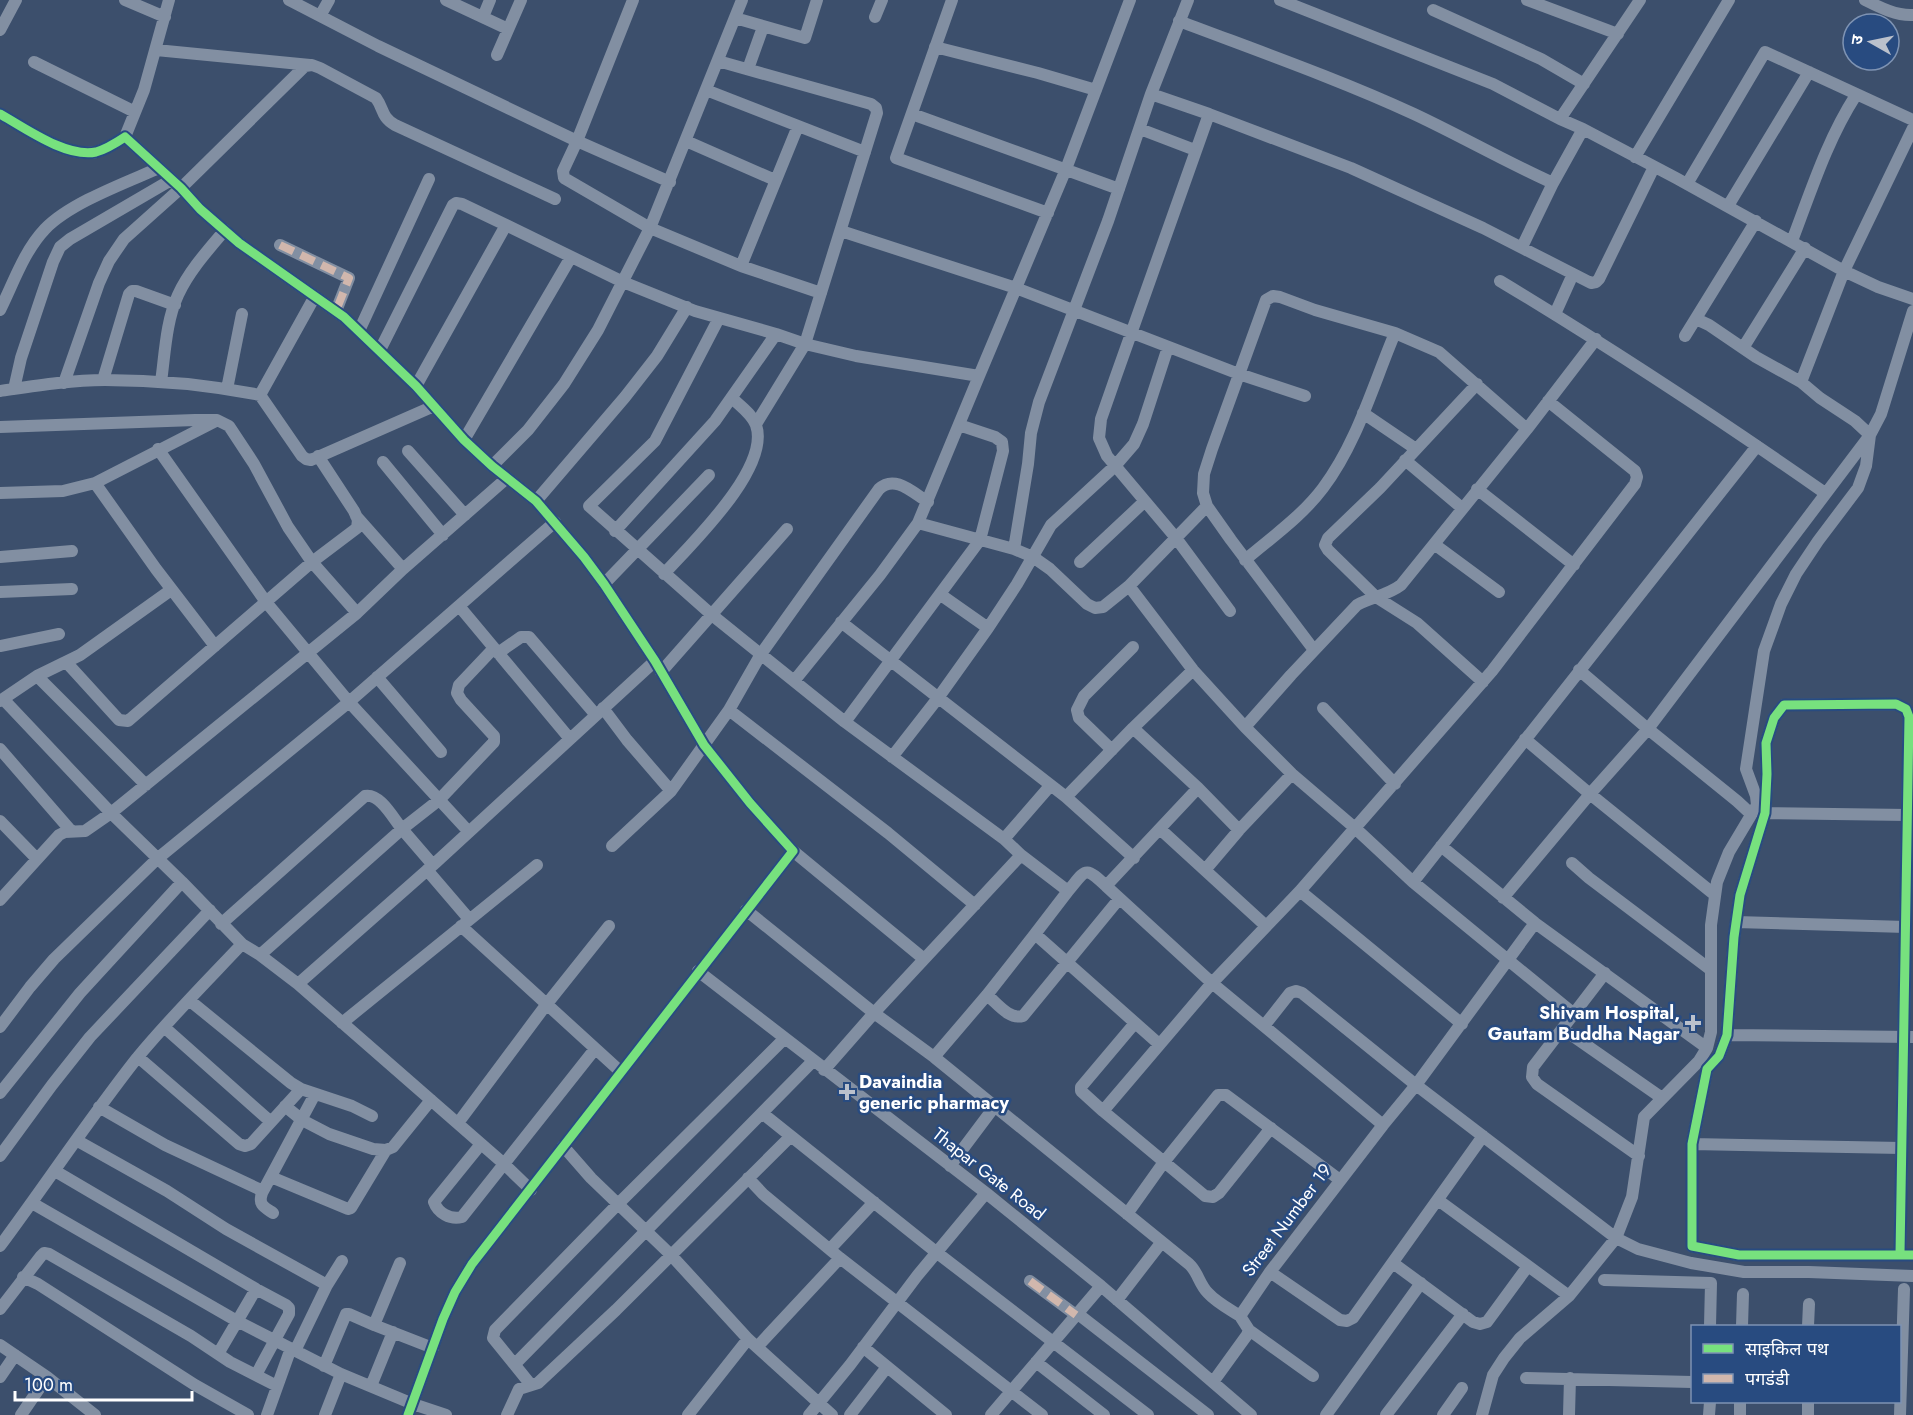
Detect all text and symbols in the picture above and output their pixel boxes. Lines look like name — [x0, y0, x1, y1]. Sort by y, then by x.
north arrow — [1841, 12, 1901, 72]
text: उ — [1845, 33, 1869, 46]
place label: Shivam Hospital, Gautam Buddha Nagar — [1488, 1000, 1681, 1047]
marker: Shivam Hospital, Gautam Buddha Nagar — [1684, 1014, 1702, 1032]
place label: Davaindia generic pharmacy — [859, 1069, 1009, 1116]
marker: Davaindia generic pharmacy — [840, 1085, 854, 1099]
street label: Thapar Gate Road — [927, 1121, 1051, 1227]
street label: Street Number 19 — [1236, 1158, 1338, 1282]
legend — [1691, 1325, 1901, 1403]
text: साइकिल पथ — [1745, 1336, 1829, 1362]
scale bar — [15, 1364, 192, 1402]
text: पगडंडी — [1745, 1366, 1790, 1392]
text: 100 m — [24, 1372, 73, 1398]

